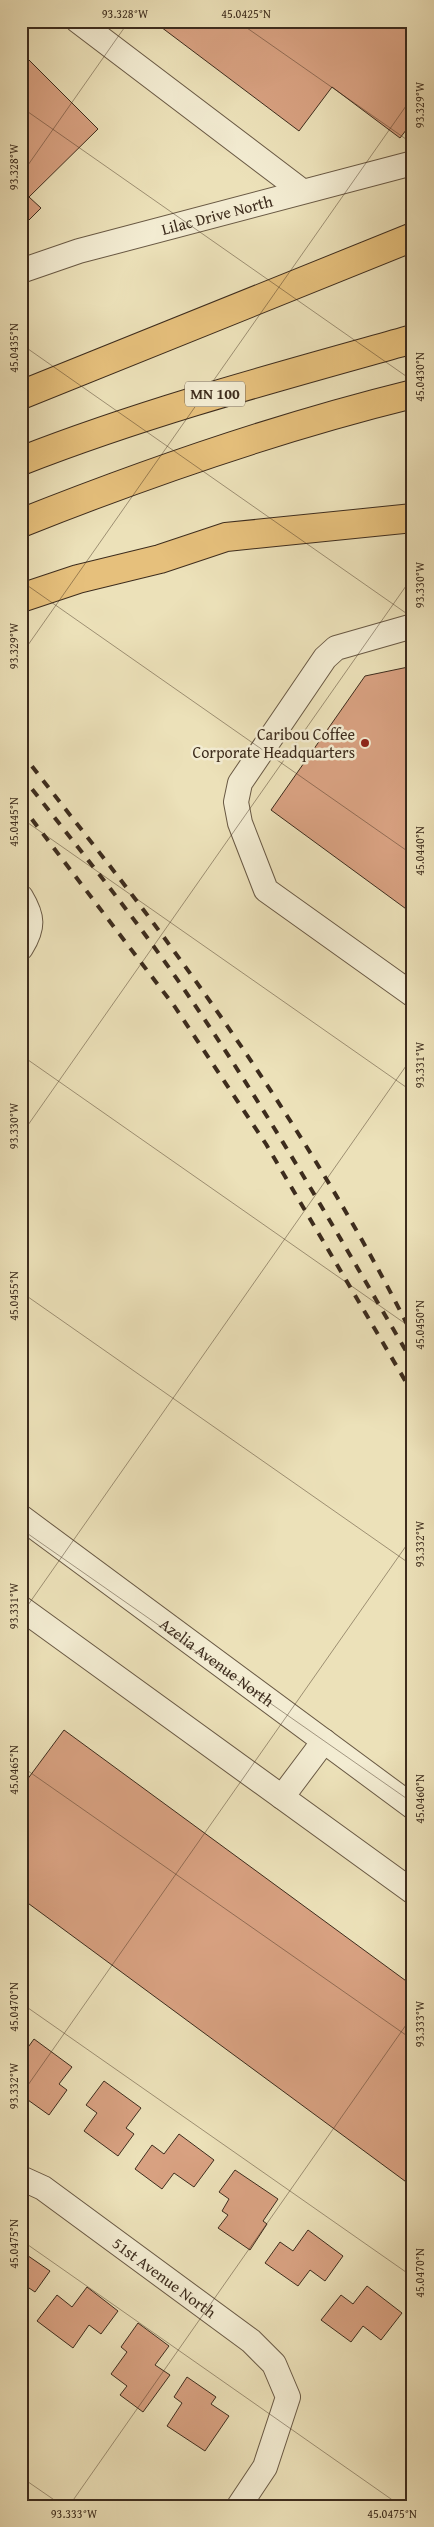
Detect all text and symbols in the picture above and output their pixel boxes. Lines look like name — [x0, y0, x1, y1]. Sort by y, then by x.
text: 93.328°W — [102, 5, 149, 22]
text: 45.0425°N — [221, 5, 271, 22]
text: 93.329°W — [411, 81, 428, 128]
text: 93.328°W — [5, 143, 22, 190]
street label: Lilac Drive North — [159, 188, 275, 241]
text: 45.0435°N — [5, 323, 22, 373]
text: 45.0430°N — [411, 352, 428, 402]
road number: MN 100 — [185, 382, 245, 406]
text: 93.330°W — [411, 561, 428, 608]
text: 93.329°W — [5, 622, 22, 669]
place label: Caribou Coffee Corporate Headquarters — [193, 722, 355, 764]
marker: Caribou Coffee Corporate Headquarters — [359, 737, 371, 749]
text: 45.0445°N — [5, 797, 22, 847]
text: 45.0440°N — [411, 826, 428, 876]
text: 93.331°W — [411, 1041, 428, 1088]
text: 93.330°W — [5, 1102, 22, 1149]
text: 45.0455°N — [5, 1271, 22, 1321]
text: 45.0450°N — [411, 1300, 428, 1350]
text: 93.332°W — [411, 1520, 428, 1567]
text: 93.331°W — [5, 1582, 22, 1629]
street label: Azelia Avenue North — [155, 1612, 279, 1712]
text: 45.0465°N — [5, 1745, 22, 1795]
text: 45.0460°N — [411, 1774, 428, 1824]
text: 45.0470°N — [5, 1982, 22, 2032]
text: 93.333°W — [411, 2000, 428, 2047]
text: 93.332°W — [5, 2062, 22, 2109]
text: 45.0475°N — [5, 2219, 22, 2269]
street label: 51st Avenue North — [108, 2231, 221, 2324]
text: 45.0470°N — [411, 2248, 428, 2298]
text: 93.333°W — [51, 2505, 98, 2522]
text: 45.0475°N — [367, 2505, 417, 2522]

